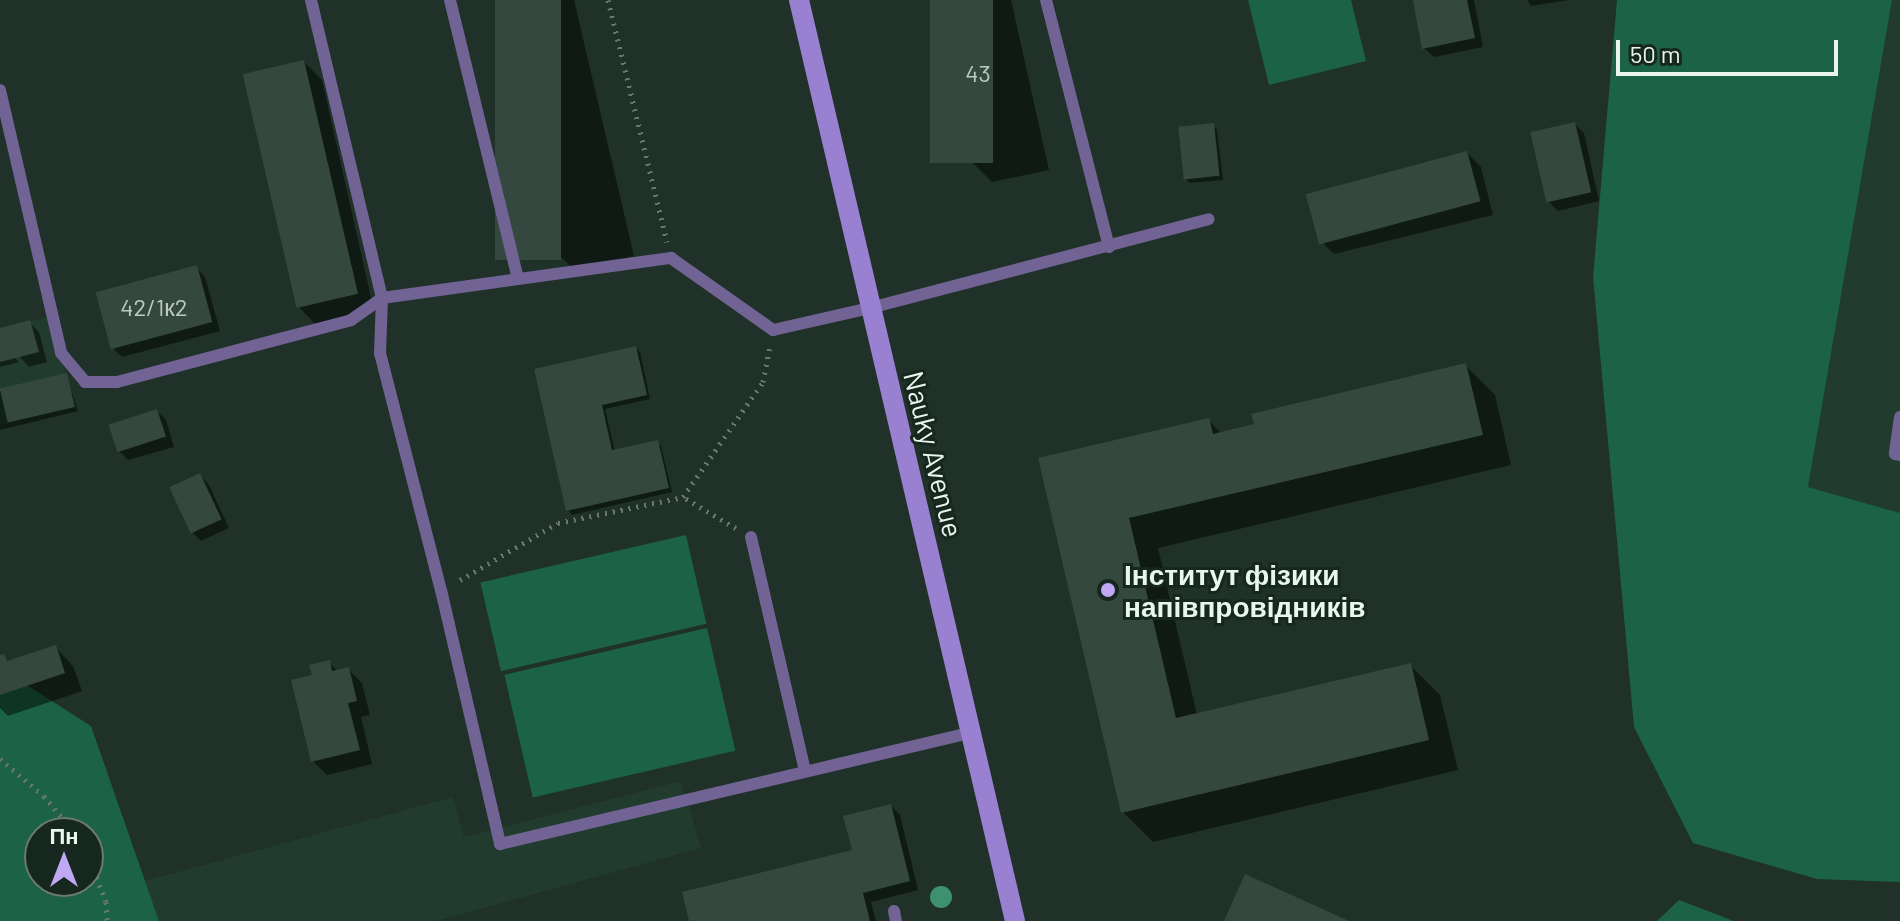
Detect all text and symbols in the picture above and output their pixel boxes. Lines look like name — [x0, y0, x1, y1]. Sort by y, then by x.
scale bar — [1620, 24, 1842, 74]
text: 50 m — [1630, 39, 1681, 68]
house number: 43 — [965, 59, 991, 87]
house number: 42/1к2 — [120, 293, 188, 321]
street label: Nauky Avenue — [897, 368, 971, 540]
place label: Інститут фізики напівпровідників — [1124, 557, 1365, 623]
marker: Інститут фізики напівпровідників — [1099, 581, 1117, 599]
north arrow — [24, 817, 104, 897]
text: Пн — [49, 822, 79, 848]

